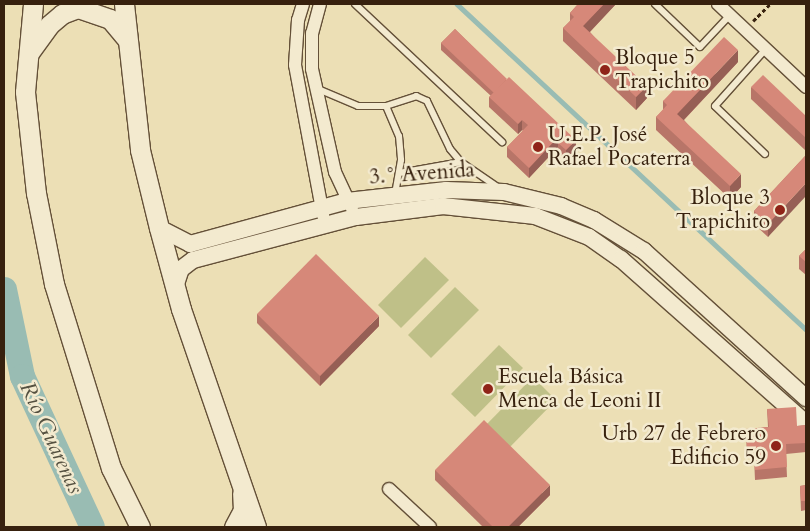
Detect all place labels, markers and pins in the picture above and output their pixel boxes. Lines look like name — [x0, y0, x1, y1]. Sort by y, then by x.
place label: Bloque 5 Trapichito — [615, 45, 709, 95]
marker: Bloque 5 Trapichito — [599, 64, 611, 76]
place label: U.E.P. José Rafael Pocaterra — [548, 122, 691, 172]
marker: U.E.P. José Rafael Pocaterra — [532, 141, 544, 153]
place label: Bloque 3 Trapichito — [676, 185, 770, 235]
marker: Bloque 3 Trapichito — [774, 204, 786, 216]
place label: Escuela Básica Menca de Leoni II — [498, 364, 661, 414]
marker: Escuela Básica Menca de Leoni II — [482, 383, 494, 395]
place label: Urb 27 de Febrero Edificio 59 — [602, 421, 766, 471]
marker: Urb 27 de Febrero Edificio 59 — [770, 440, 782, 452]

